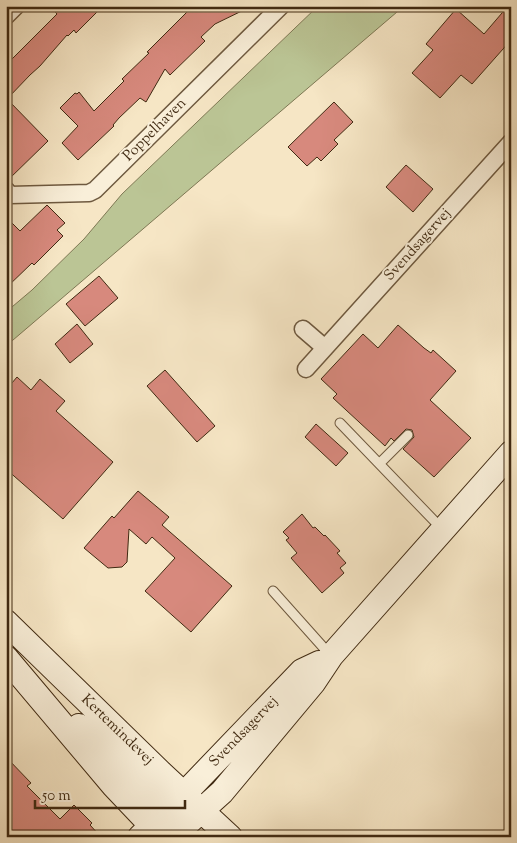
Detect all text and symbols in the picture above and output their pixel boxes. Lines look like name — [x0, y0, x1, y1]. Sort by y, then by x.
street label: Poppelhaven — [118, 93, 192, 167]
street label: Svendsagervej — [380, 204, 456, 286]
street label: Kertemindevej — [76, 690, 158, 770]
street label: Svendsagervej — [205, 692, 283, 772]
scale bar — [35, 778, 185, 810]
text: 50 m — [41, 786, 71, 807]

